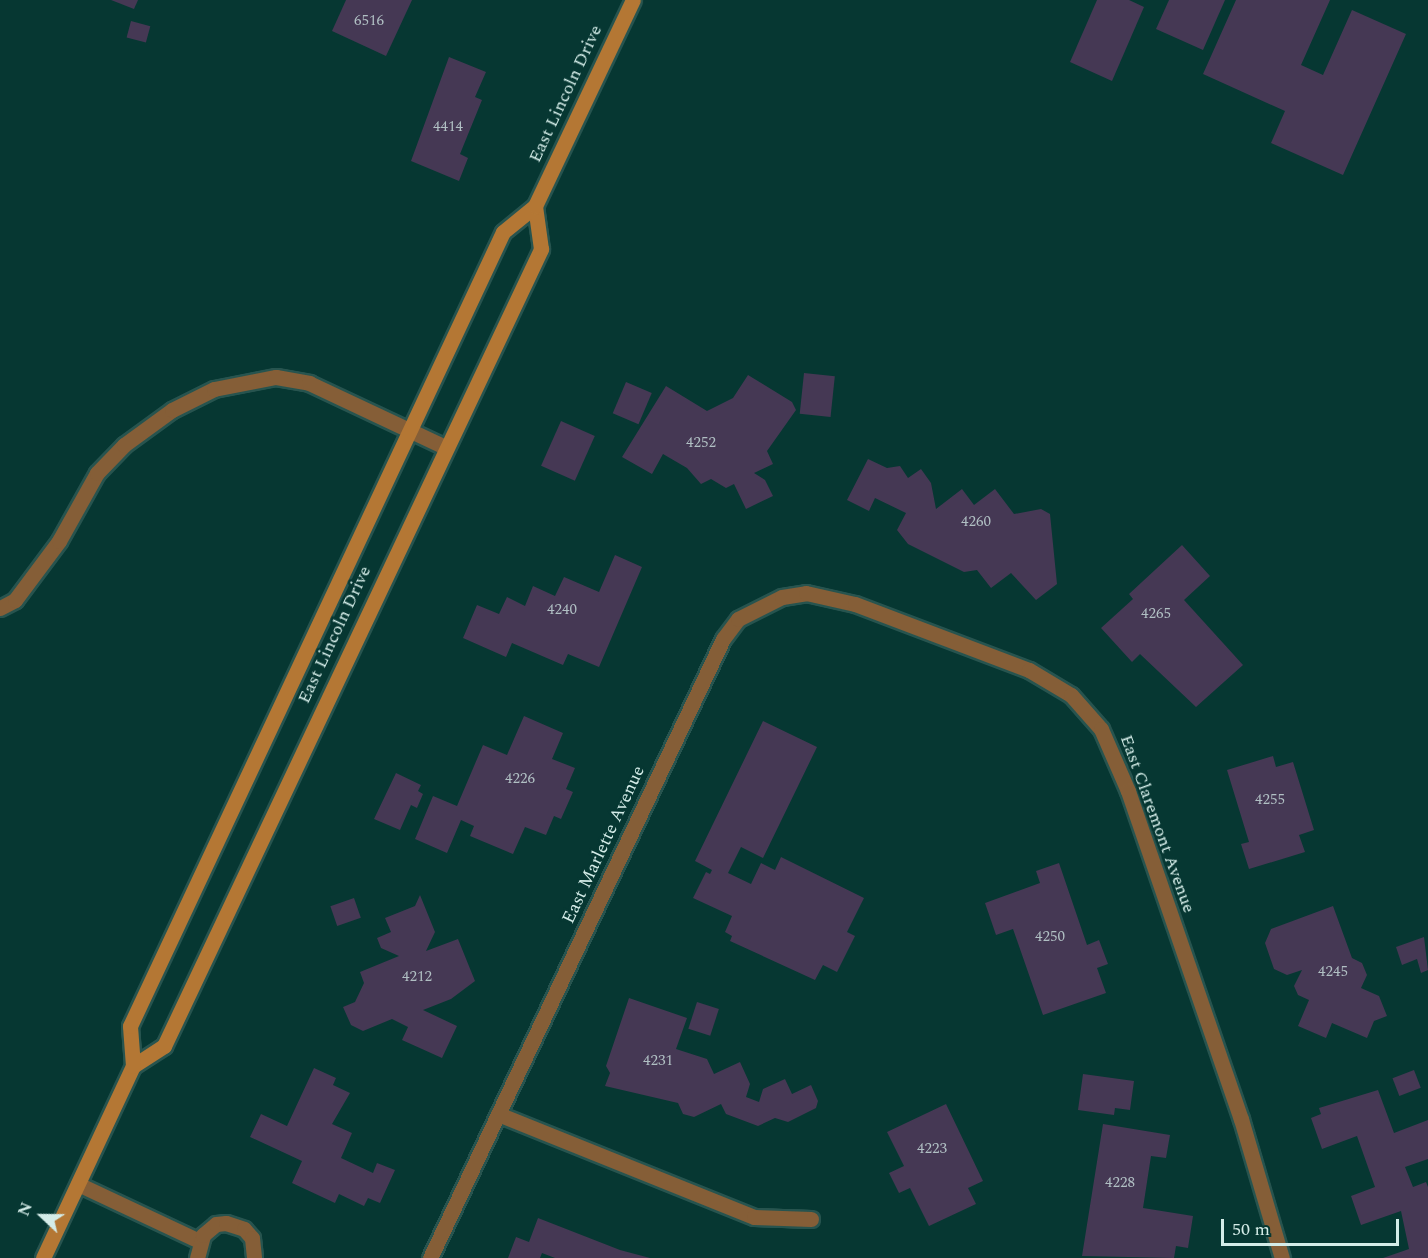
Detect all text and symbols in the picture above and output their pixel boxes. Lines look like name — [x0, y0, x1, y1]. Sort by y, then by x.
house number: 6516 — [354, 12, 384, 30]
street label: East Lincoln Drive — [525, 22, 607, 166]
house number: 4414 — [433, 118, 463, 136]
house number: 4252 — [686, 434, 716, 452]
house number: 4260 — [961, 513, 991, 531]
street label: East Lincoln Drive — [294, 563, 376, 707]
house number: 4240 — [547, 601, 577, 619]
house number: 4265 — [1141, 605, 1171, 623]
street label: East Claremont Avenue — [1115, 732, 1199, 916]
street label: East Marlette Avenue — [558, 763, 650, 927]
house number: 4226 — [505, 770, 535, 788]
house number: 4255 — [1255, 791, 1285, 809]
house number: 4250 — [1035, 928, 1065, 946]
house number: 4245 — [1318, 963, 1348, 981]
house number: 4212 — [402, 968, 432, 986]
house number: 4231 — [643, 1052, 673, 1070]
house number: 4223 — [917, 1140, 947, 1158]
house number: 4228 — [1105, 1174, 1135, 1192]
north arrow — [12, 1186, 72, 1246]
text: N — [12, 1199, 39, 1220]
scale bar — [1224, 1207, 1402, 1245]
text: 50 m — [1232, 1216, 1270, 1243]

